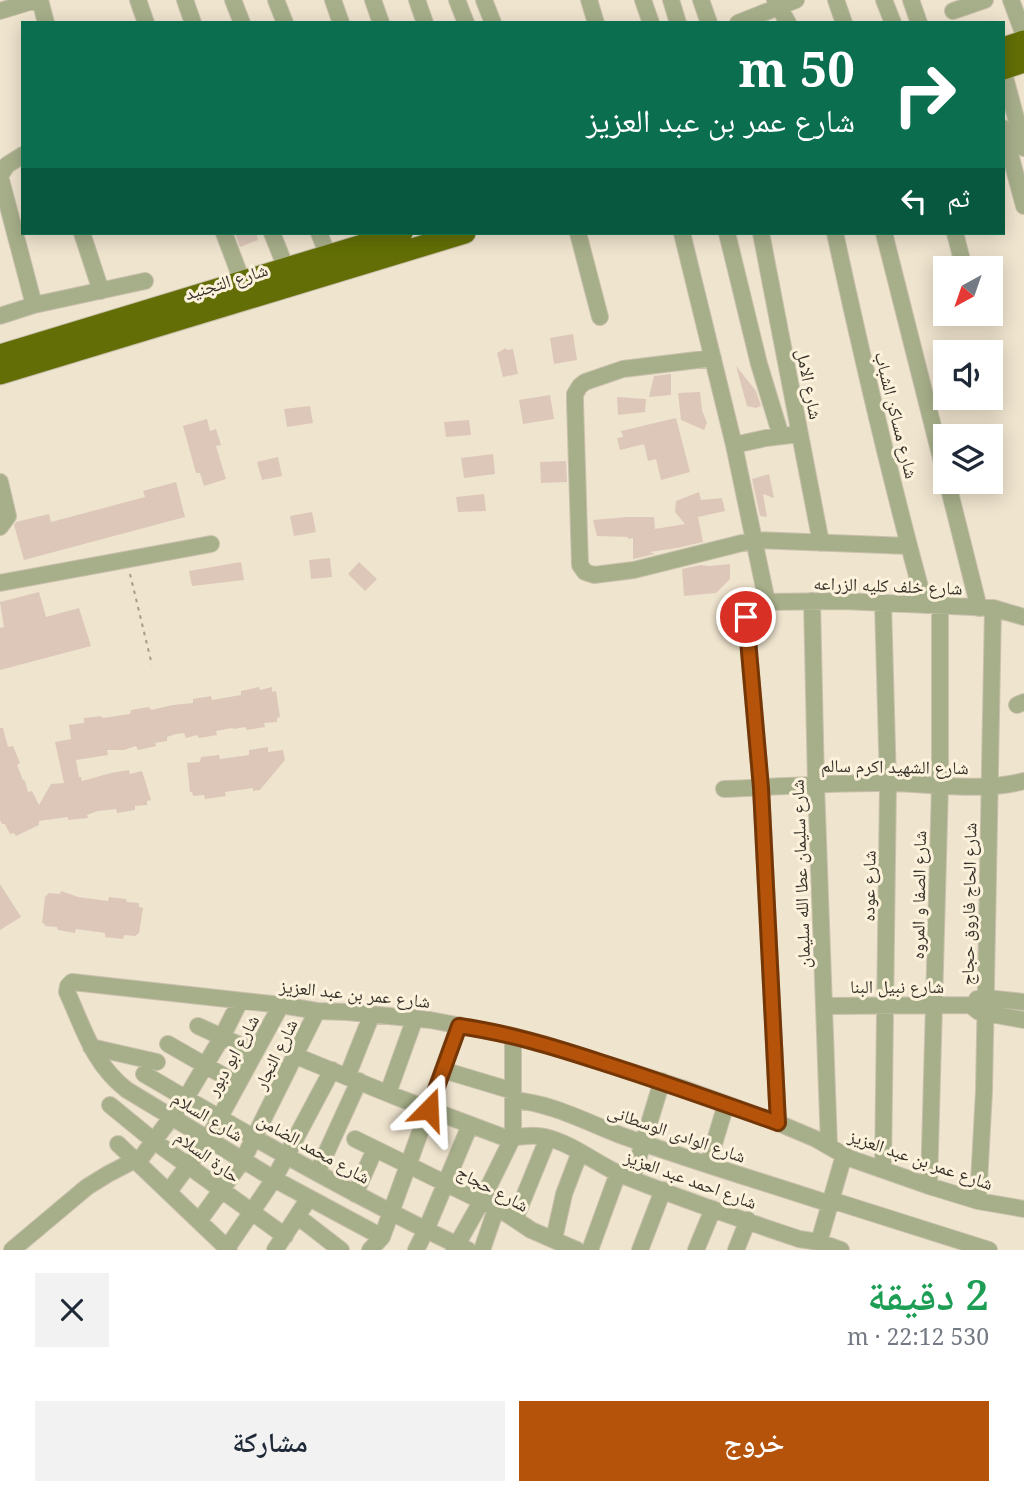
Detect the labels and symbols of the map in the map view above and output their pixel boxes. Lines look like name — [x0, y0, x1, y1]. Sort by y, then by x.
north arrow — [933, 256, 1003, 326]
street label: شارع التجنيد — [181, 257, 271, 305]
street label: شارع الامل — [791, 347, 829, 421]
street label: شارع مساكن الشباب — [870, 349, 924, 481]
street label: شارع خلف كليه الزراعه — [813, 570, 963, 600]
pin — [716, 587, 776, 647]
street label: شارع الشهيد اكرم سالم — [821, 753, 969, 780]
street label: شارع سليمان عطا الله سليمان — [785, 779, 815, 969]
street label: شارع الحاج فاروق حجاج — [955, 822, 982, 986]
street label: شارع الصفا و المروه — [905, 830, 931, 960]
street label: شارع عوده — [855, 850, 881, 922]
street label: شارع عمر بن عبد العزيز — [277, 973, 432, 1013]
street label: شارع نبيل البنا — [850, 974, 944, 998]
street label: شارع ابو دبور — [199, 1010, 264, 1101]
street label: شارع النجار — [247, 1015, 302, 1094]
position arrow — [392, 1072, 466, 1146]
street label: شارع السلام — [168, 1085, 248, 1147]
street label: شارع الوادى الوسطانى — [605, 1098, 749, 1168]
street label: شارع محمد الضامن — [253, 1107, 375, 1189]
street label: شارع عمر بن عبد العزيز — [845, 1123, 996, 1195]
street label: حارة السلام — [170, 1124, 245, 1188]
street label: شارع احمد عبد العزيز — [621, 1144, 760, 1214]
street label: شارع حجاج — [452, 1159, 533, 1218]

